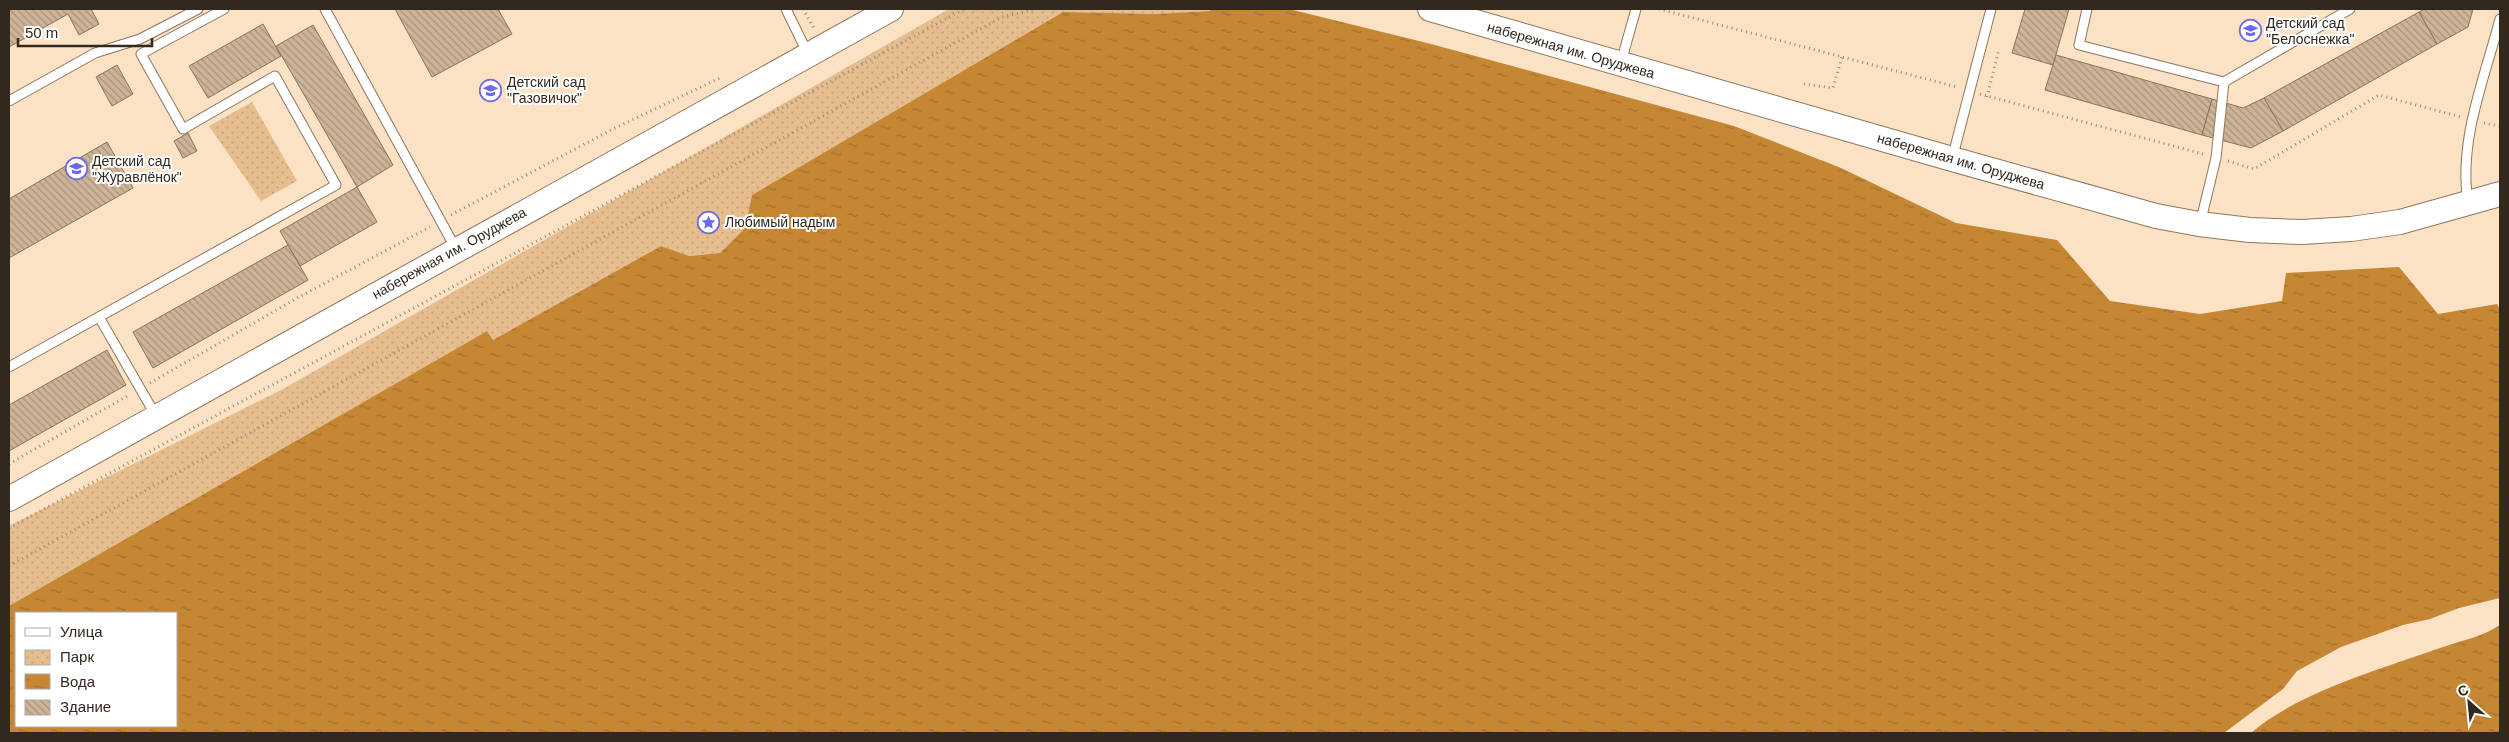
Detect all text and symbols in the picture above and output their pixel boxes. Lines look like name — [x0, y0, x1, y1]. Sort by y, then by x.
scale bar — [18, 15, 151, 47]
place label: Детский сад "Белоснежка" — [2266, 15, 2355, 47]
street label: набережная им. Оруджева — [1485, 18, 1657, 82]
school or university icon: Детский сад "Белоснежка" — [2238, 19, 2262, 43]
text: 50 m — [25, 24, 58, 41]
place label: Детский сад "Газовичок" — [507, 74, 586, 106]
school or university icon: Детский сад "Газовичок" — [479, 78, 503, 102]
street label: набережная им. Оруджева — [1875, 129, 2047, 193]
place label: Детский сад "Журавлёнок" — [92, 153, 182, 185]
school or university icon: Детский сад "Журавлёнок" — [64, 157, 88, 181]
street label: набережная им. Оруджева — [369, 204, 529, 302]
place icon: Любимый надым — [697, 210, 721, 234]
place label: Любимый надым — [725, 214, 835, 230]
legend — [15, 612, 178, 727]
text: Улица — [60, 623, 103, 640]
text: Парк — [60, 648, 94, 665]
text: Вода — [60, 673, 96, 690]
north arrow — [2444, 677, 2494, 727]
text: С — [2455, 681, 2471, 700]
text: Здание — [60, 698, 111, 715]

